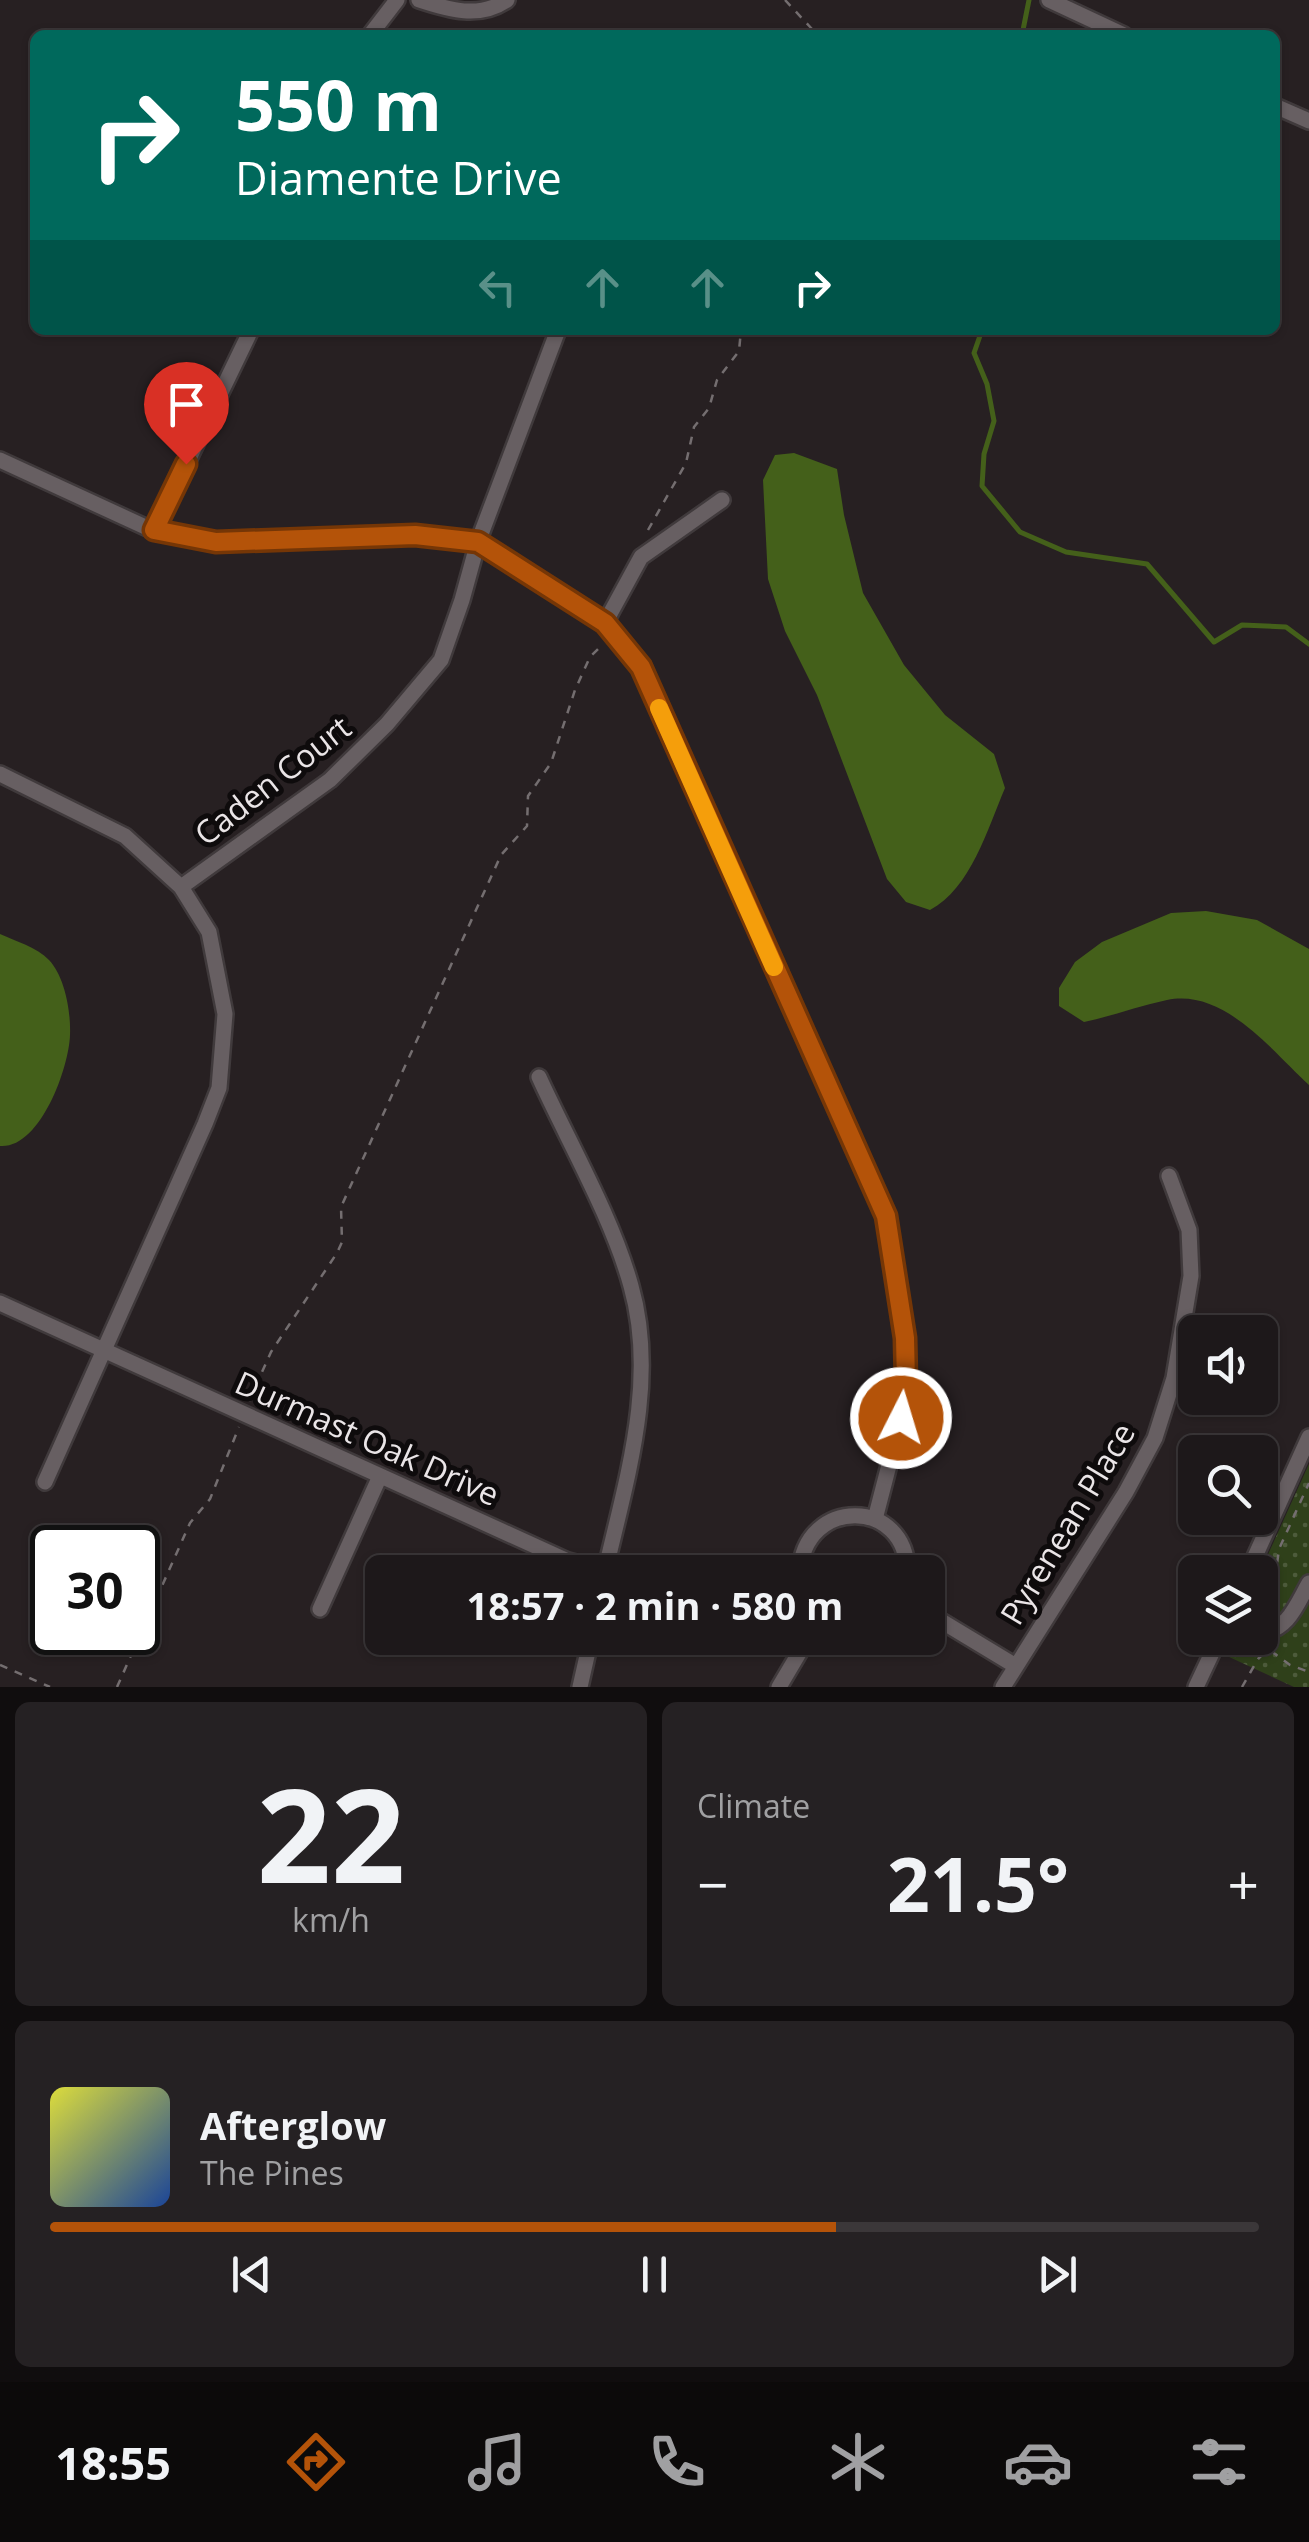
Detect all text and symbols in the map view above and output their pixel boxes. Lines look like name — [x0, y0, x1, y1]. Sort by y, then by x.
text: 550 m — [235, 56, 442, 152]
icon: right — [70, 70, 200, 200]
text: Diamente Drive — [235, 147, 562, 208]
icon: left — [470, 260, 525, 315]
icon: ahead — [575, 260, 630, 315]
icon: ahead — [680, 260, 735, 315]
icon: right — [785, 260, 840, 315]
pin — [144, 362, 229, 465]
icon: arrive — [159, 377, 214, 432]
street label: Caden Court — [185, 705, 359, 854]
map controls — [1178, 1315, 1278, 1655]
button: sound — [1178, 1315, 1278, 1415]
street label: Durmast Oak Drive — [229, 1360, 506, 1515]
position arrow — [849, 1366, 953, 1470]
street label: Pyrenean Place — [990, 1414, 1144, 1632]
button: search — [1178, 1435, 1278, 1535]
speed limit sign: 30 — [30, 1525, 160, 1655]
button: layers — [1178, 1555, 1278, 1655]
text: 18:57 · 2 min · 580 m — [467, 1579, 843, 1631]
text: 22 — [257, 1744, 405, 1921]
text: Climate — [697, 1784, 810, 1827]
text: 21.5° — [887, 1832, 1069, 1934]
text: − — [697, 1846, 728, 1921]
text: + — [1228, 1846, 1259, 1921]
text: km/h — [292, 1898, 370, 1941]
text: Afterglow — [200, 2099, 386, 2151]
text: The Pines — [200, 2151, 344, 2194]
icon: previous — [224, 2247, 279, 2302]
icon: pause — [627, 2247, 682, 2302]
icon: next — [1030, 2247, 1085, 2302]
icon: directions — [281, 2427, 351, 2497]
icon: music — [462, 2427, 532, 2497]
icon: phone — [642, 2427, 712, 2497]
icon: climate — [823, 2427, 893, 2497]
icon: car — [1003, 2427, 1073, 2497]
icon: filters — [1184, 2427, 1254, 2497]
text: 18:55 — [55, 2432, 171, 2493]

